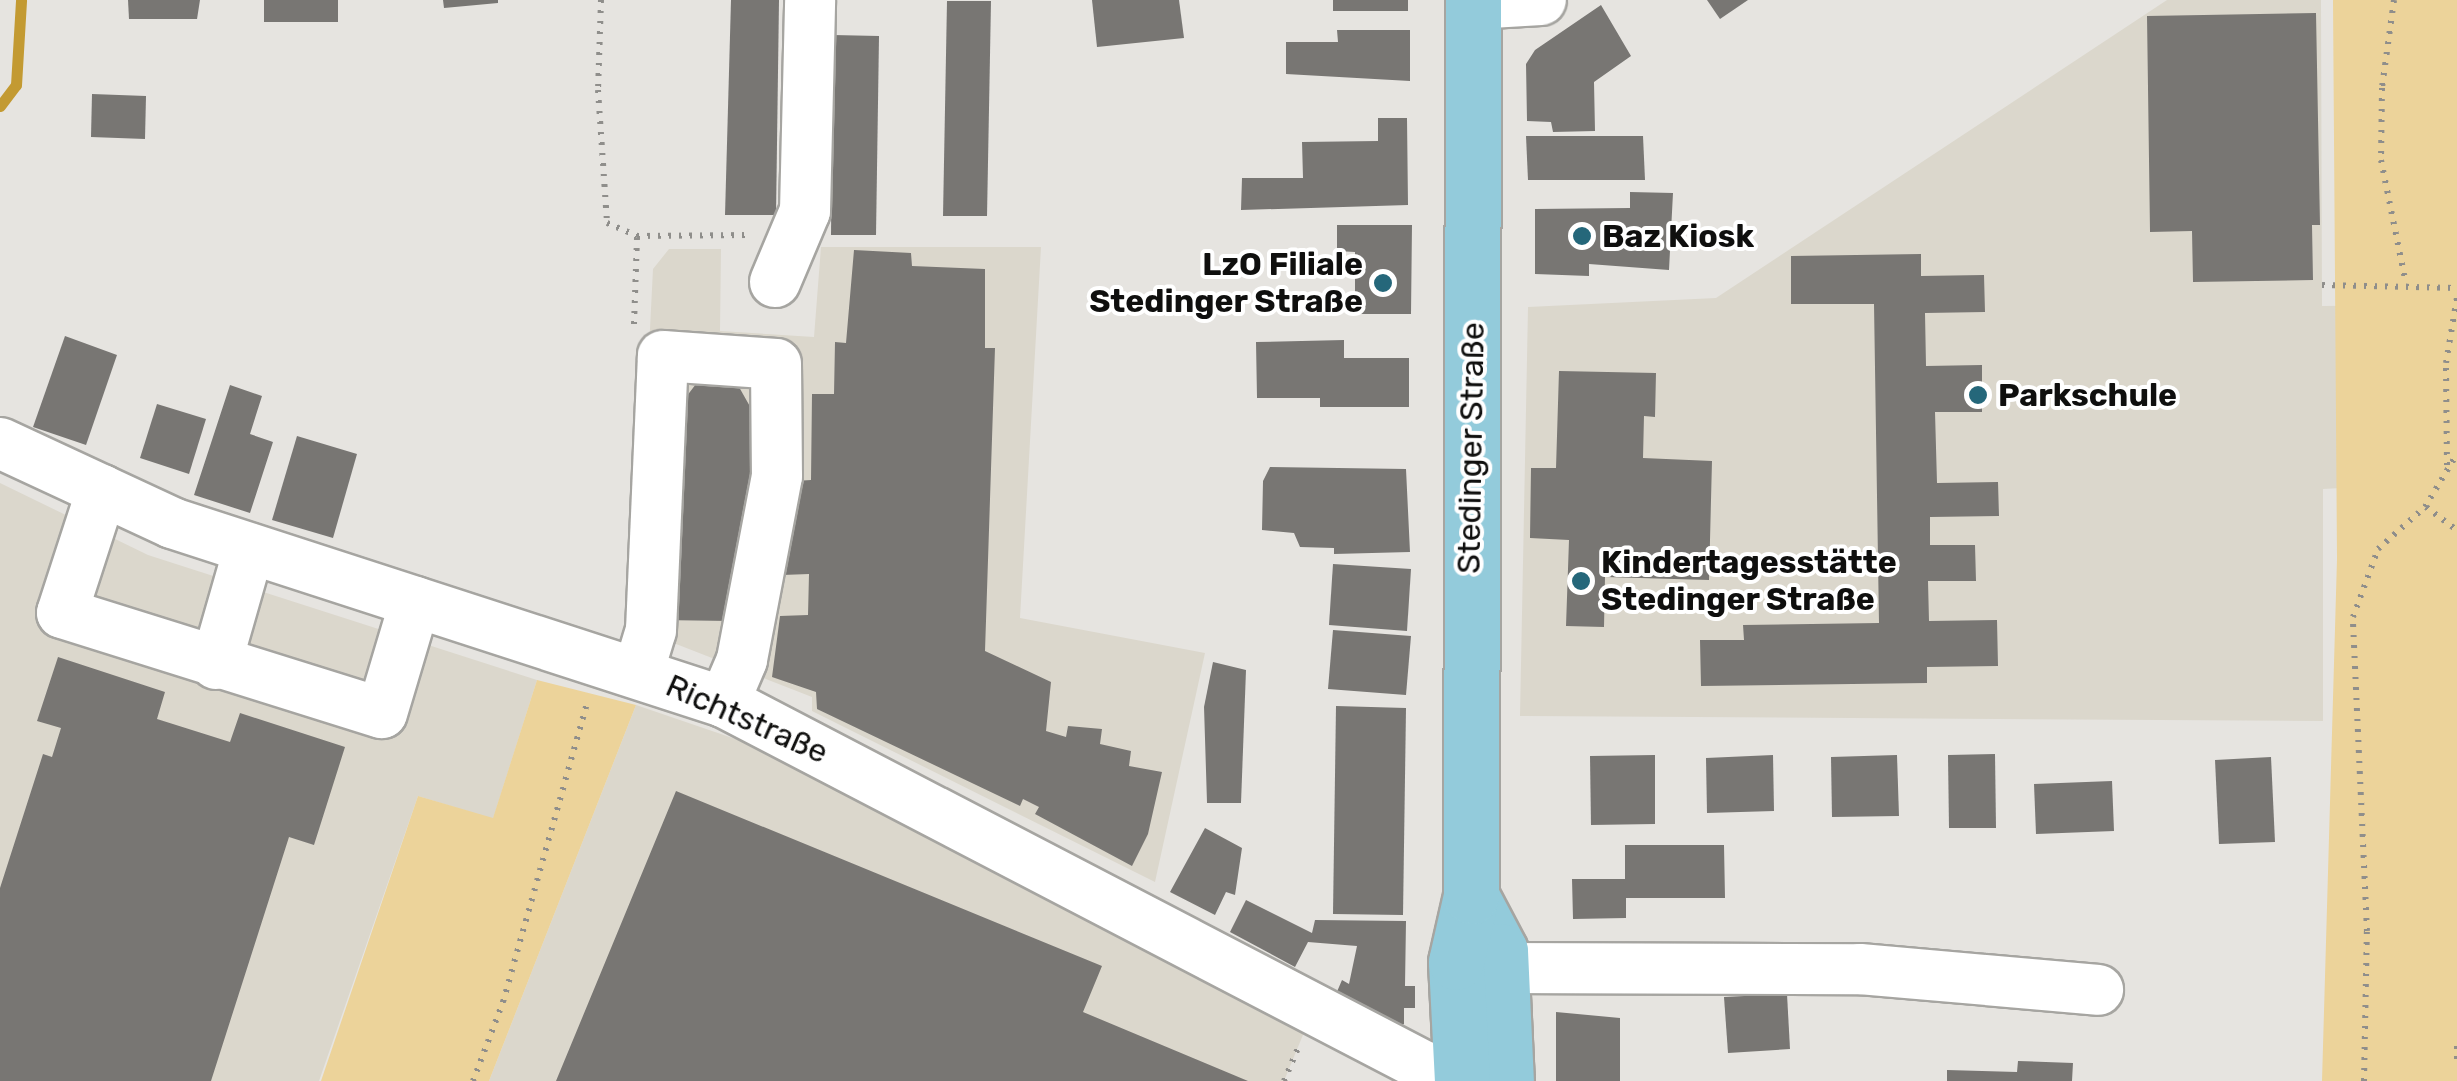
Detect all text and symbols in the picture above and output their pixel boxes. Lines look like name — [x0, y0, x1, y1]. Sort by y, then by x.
place label: Baz Kiosk — [1602, 217, 1754, 255]
marker: Baz Kiosk — [1571, 225, 1593, 247]
place label: LzO Filiale Stedinger Straße — [1089, 246, 1363, 321]
marker: LzO Filiale Stedinger Straße — [1372, 272, 1394, 294]
street label: Stedinger Straße — [1450, 322, 1492, 574]
place label: Parkschule — [1998, 376, 2177, 414]
marker: Parkschule — [1967, 384, 1989, 406]
place label: Kindertagesstätte Stedinger Straße — [1601, 544, 1897, 619]
marker: Kindertagesstätte Stedinger Straße — [1570, 570, 1592, 592]
street label: Richtstraße — [660, 666, 834, 772]

